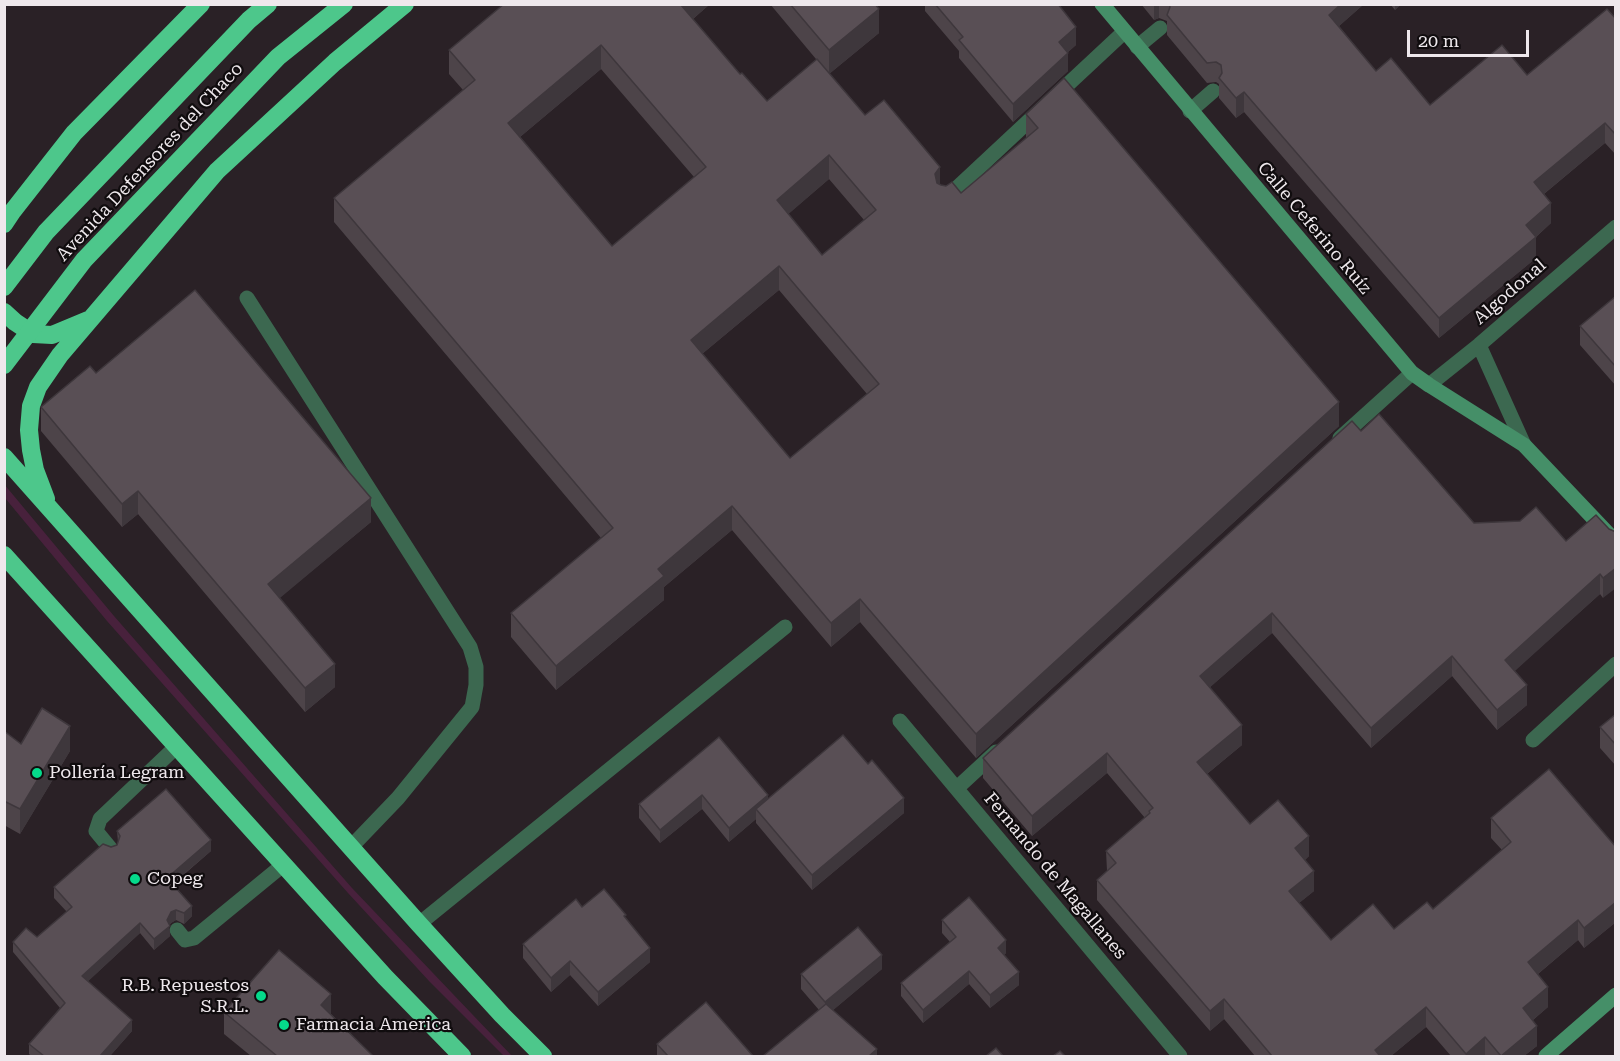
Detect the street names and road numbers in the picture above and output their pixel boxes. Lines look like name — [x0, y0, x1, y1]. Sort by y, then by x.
street label: Avenida Defensores del Chaco — [52, 58, 248, 266]
street label: Calle Ceferino Ruíz — [1252, 158, 1376, 298]
street label: Algodonal — [1469, 255, 1551, 329]
street label: Fernando de Magallanes — [979, 788, 1131, 964]

